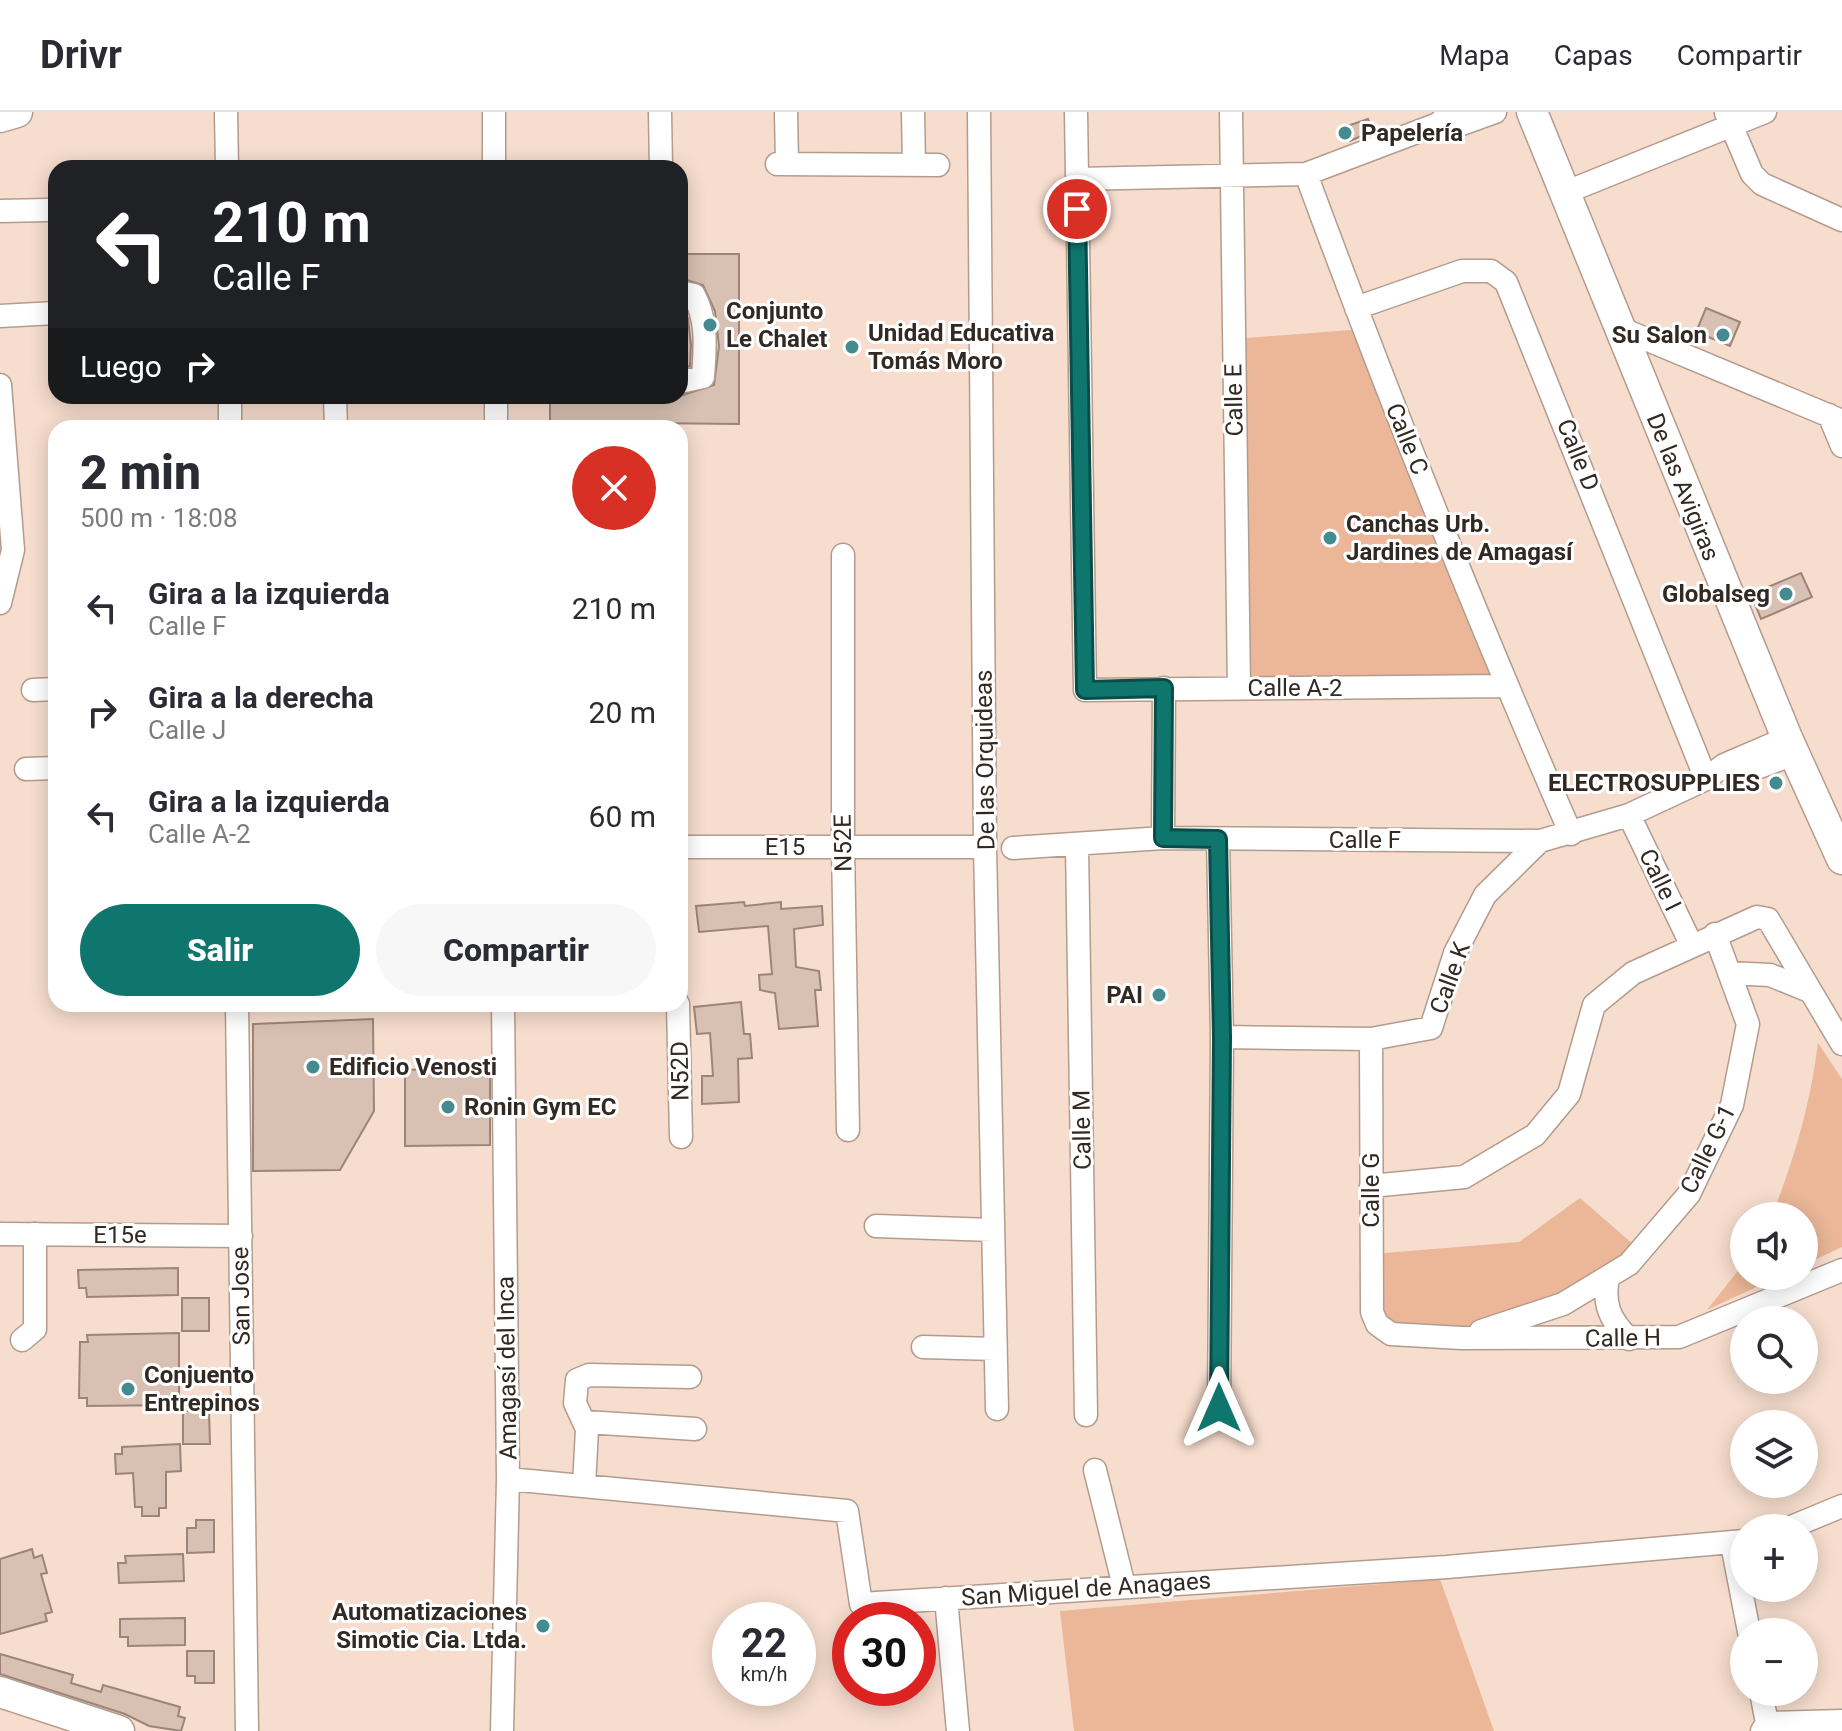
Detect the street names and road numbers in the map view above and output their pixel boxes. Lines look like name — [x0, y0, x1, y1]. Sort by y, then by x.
street label: Calle E — [1219, 363, 1249, 437]
street label: Calle C — [1380, 399, 1434, 479]
street label: De las Avigiras — [1641, 409, 1725, 565]
street label: Calle D — [1551, 415, 1605, 495]
street label: De las Orquideas — [969, 670, 1001, 850]
street label: Calle A-2 — [1248, 674, 1342, 702]
street label: N52E — [828, 814, 858, 872]
street label: Calle F — [1329, 826, 1401, 854]
street label: E15 — [765, 833, 805, 861]
street label: Calle I — [1633, 844, 1687, 916]
street label: Calle K — [1424, 938, 1476, 1018]
street label: N52D — [665, 1041, 695, 1101]
street label: Calle M — [1067, 1090, 1097, 1170]
street label: Calle G-1 — [1674, 1100, 1742, 1198]
street label: Calle G — [1357, 1152, 1385, 1228]
street label: E15e — [93, 1221, 147, 1249]
street label: San Jose — [226, 1246, 256, 1346]
street label: Amagasí del Inca — [491, 1276, 523, 1460]
street label: Calle H — [1585, 1323, 1661, 1353]
street label: San Miguel de Anagaes — [960, 1566, 1212, 1612]

